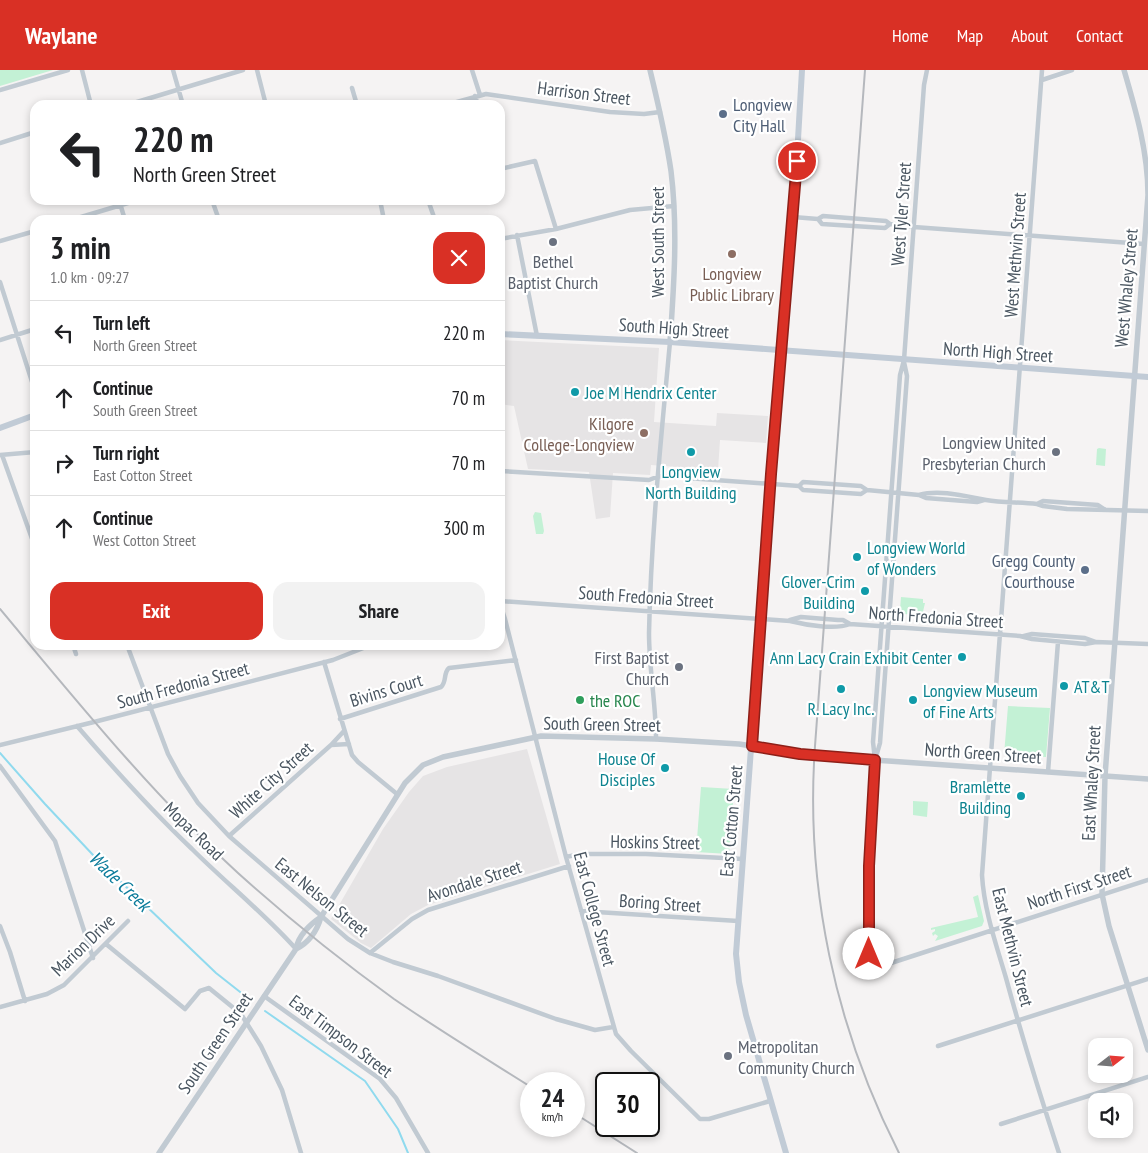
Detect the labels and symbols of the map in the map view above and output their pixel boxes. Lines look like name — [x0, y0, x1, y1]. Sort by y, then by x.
street label: Harrison Street — [536, 76, 632, 110]
place label: Longview City Hall — [733, 93, 792, 137]
marker: Longview City Hall — [717, 108, 729, 120]
pin — [776, 140, 818, 182]
street label: West Tyler Street — [886, 161, 916, 267]
street label: West South Street — [646, 186, 669, 297]
street label: West Methvin Street — [999, 192, 1031, 318]
street label: West Whaley Street — [1109, 228, 1143, 348]
marker: Bethel Baptist Church — [547, 236, 559, 248]
marker: Longview Public Library — [726, 248, 738, 260]
place label: Bethel Baptist Church — [508, 250, 598, 294]
place label: Longview Public Library — [690, 262, 774, 306]
street label: South High Street — [618, 313, 730, 343]
street label: North High Street — [942, 337, 1054, 367]
place label: Joe M Hendrix Center — [584, 381, 716, 404]
marker: Joe M Hendrix Center — [569, 386, 581, 398]
place label: Kilgore College-Longview — [523, 412, 634, 456]
marker: Kilgore College-Longview — [638, 427, 650, 439]
place label: Longview United Presbyterian Church — [922, 431, 1046, 475]
marker: Longview North Building — [685, 446, 697, 458]
marker: Longview United Presbyterian Church — [1050, 446, 1062, 458]
place label: Longview North Building — [645, 460, 737, 504]
place label: Longview World of Wonders — [867, 536, 965, 580]
place label: Gregg County Courthouse — [992, 549, 1075, 593]
marker: Longview World of Wonders — [851, 551, 863, 563]
marker: Gregg County Courthouse — [1079, 564, 1091, 576]
place label: Glover-Crim Building — [781, 570, 855, 614]
street label: South Fredonia Street — [578, 581, 714, 613]
marker: Glover-Crim Building — [859, 585, 871, 597]
street label: North Fredonia Street — [868, 601, 1004, 633]
place label: First Baptist Church — [594, 646, 669, 690]
place label: Ann Lacy Crain Exhibit Center — [770, 646, 952, 669]
marker: Ann Lacy Crain Exhibit Center — [956, 651, 968, 663]
street label: South Fredonia Street — [115, 656, 251, 714]
marker: First Baptist Church — [673, 661, 685, 673]
street label: Bivins Court — [347, 668, 425, 712]
place label: AT&T — [1074, 675, 1109, 698]
place label: Longview Museum of Fine Arts — [923, 679, 1038, 723]
marker: AT&T — [1058, 680, 1070, 692]
marker: R. Lacy Inc. — [835, 683, 847, 695]
place label: the ROC — [590, 689, 640, 712]
marker: the ROC — [574, 694, 586, 706]
marker: Longview Museum of Fine Arts — [907, 694, 919, 706]
place label: R. Lacy Inc. — [808, 697, 874, 720]
street label: South Green Street — [543, 711, 661, 737]
street label: East Whaley Street — [1076, 725, 1106, 841]
street label: White City Street — [225, 737, 317, 823]
street label: North Green Street — [924, 737, 1042, 769]
place label: House Of Disciples — [598, 747, 656, 791]
marker: House Of Disciples — [659, 762, 671, 774]
street label: East Cotton Street — [715, 764, 747, 878]
place label: Bramlette Building — [950, 775, 1011, 819]
marker: Bramlette Building — [1015, 790, 1027, 802]
street label: Mopac Road — [159, 797, 229, 865]
street label: Hoskins Street — [610, 830, 700, 854]
water label: Wade Creek — [84, 846, 158, 918]
street label: East College Street — [569, 849, 621, 969]
street label: East Nelson Street — [270, 852, 374, 942]
street label: Avondale Street — [424, 855, 524, 907]
street label: North First Street — [1024, 859, 1134, 915]
street label: East Methvin Street — [987, 885, 1039, 1009]
street label: Boring Street — [618, 889, 702, 917]
street label: Marion Drive — [46, 909, 120, 981]
position arrow — [842, 927, 894, 979]
street label: South Green Street — [173, 988, 257, 1098]
street label: East Timpson Street — [285, 990, 397, 1082]
place label: Metropolitan Community Church — [738, 1035, 855, 1079]
north arrow — [1088, 1038, 1132, 1082]
marker: Metropolitan Community Church — [722, 1050, 734, 1062]
speed limit sign: 30 — [595, 1072, 660, 1137]

